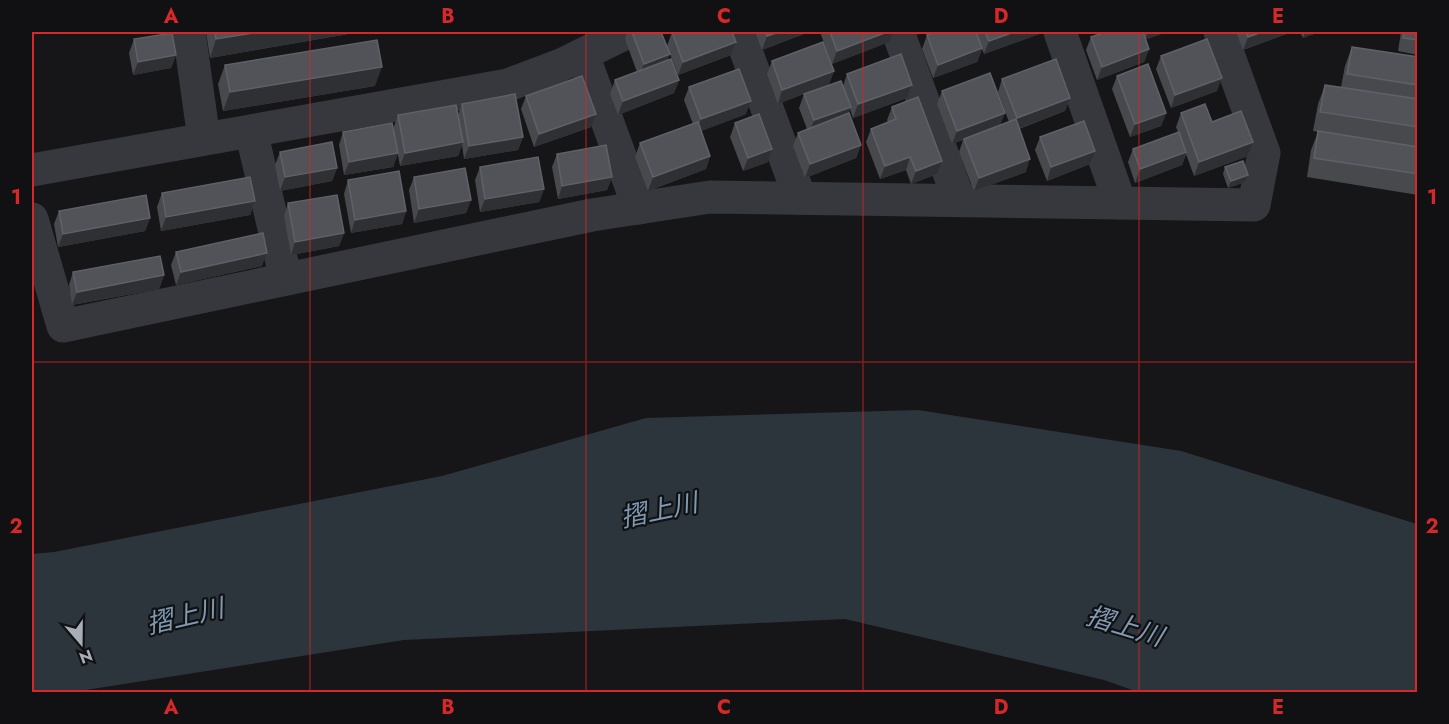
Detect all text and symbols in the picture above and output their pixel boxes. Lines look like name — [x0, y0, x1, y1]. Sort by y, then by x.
text: A — [163, 2, 179, 31]
text: B — [441, 2, 455, 31]
text: C — [717, 2, 731, 31]
text: D — [994, 2, 1008, 31]
text: E — [1272, 2, 1284, 31]
text: 1 — [11, 183, 21, 212]
text: 1 — [1427, 183, 1437, 212]
water label: 摺上川 — [617, 483, 704, 537]
text: 2 — [9, 512, 23, 541]
text: 2 — [1425, 512, 1439, 541]
water label: 摺上川 — [143, 588, 230, 643]
water label: 摺上川 — [1082, 596, 1171, 656]
north arrow — [51, 613, 111, 673]
text: N — [76, 644, 96, 670]
text: A — [163, 693, 179, 722]
text: B — [441, 693, 455, 722]
text: C — [717, 693, 731, 722]
text: D — [994, 693, 1008, 722]
text: E — [1272, 693, 1284, 722]

